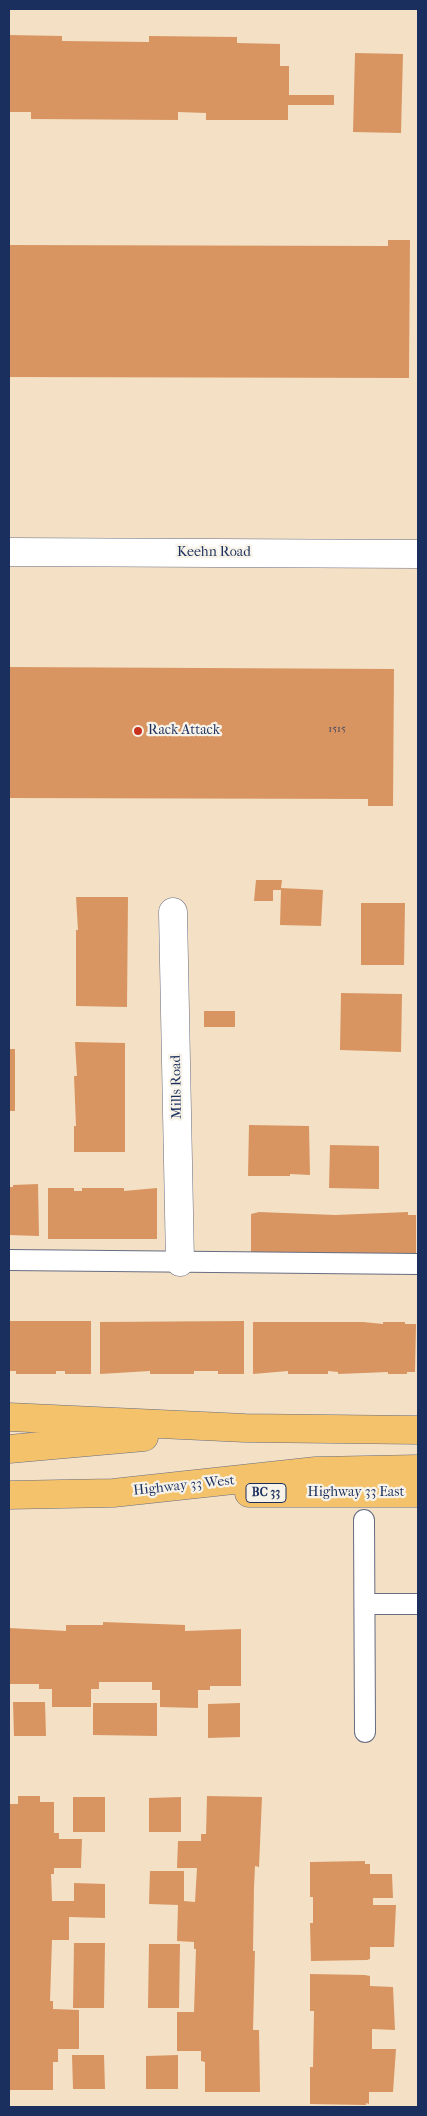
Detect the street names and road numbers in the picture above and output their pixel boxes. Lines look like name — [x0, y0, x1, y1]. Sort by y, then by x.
street label: Keehn Road — [177, 545, 251, 561]
street label: Mills Road — [168, 1055, 186, 1119]
street label: Highway 33 West — [133, 1472, 235, 1500]
road number: BC 33 — [246, 1484, 286, 1502]
street label: Highway 33 East — [308, 1485, 404, 1501]

